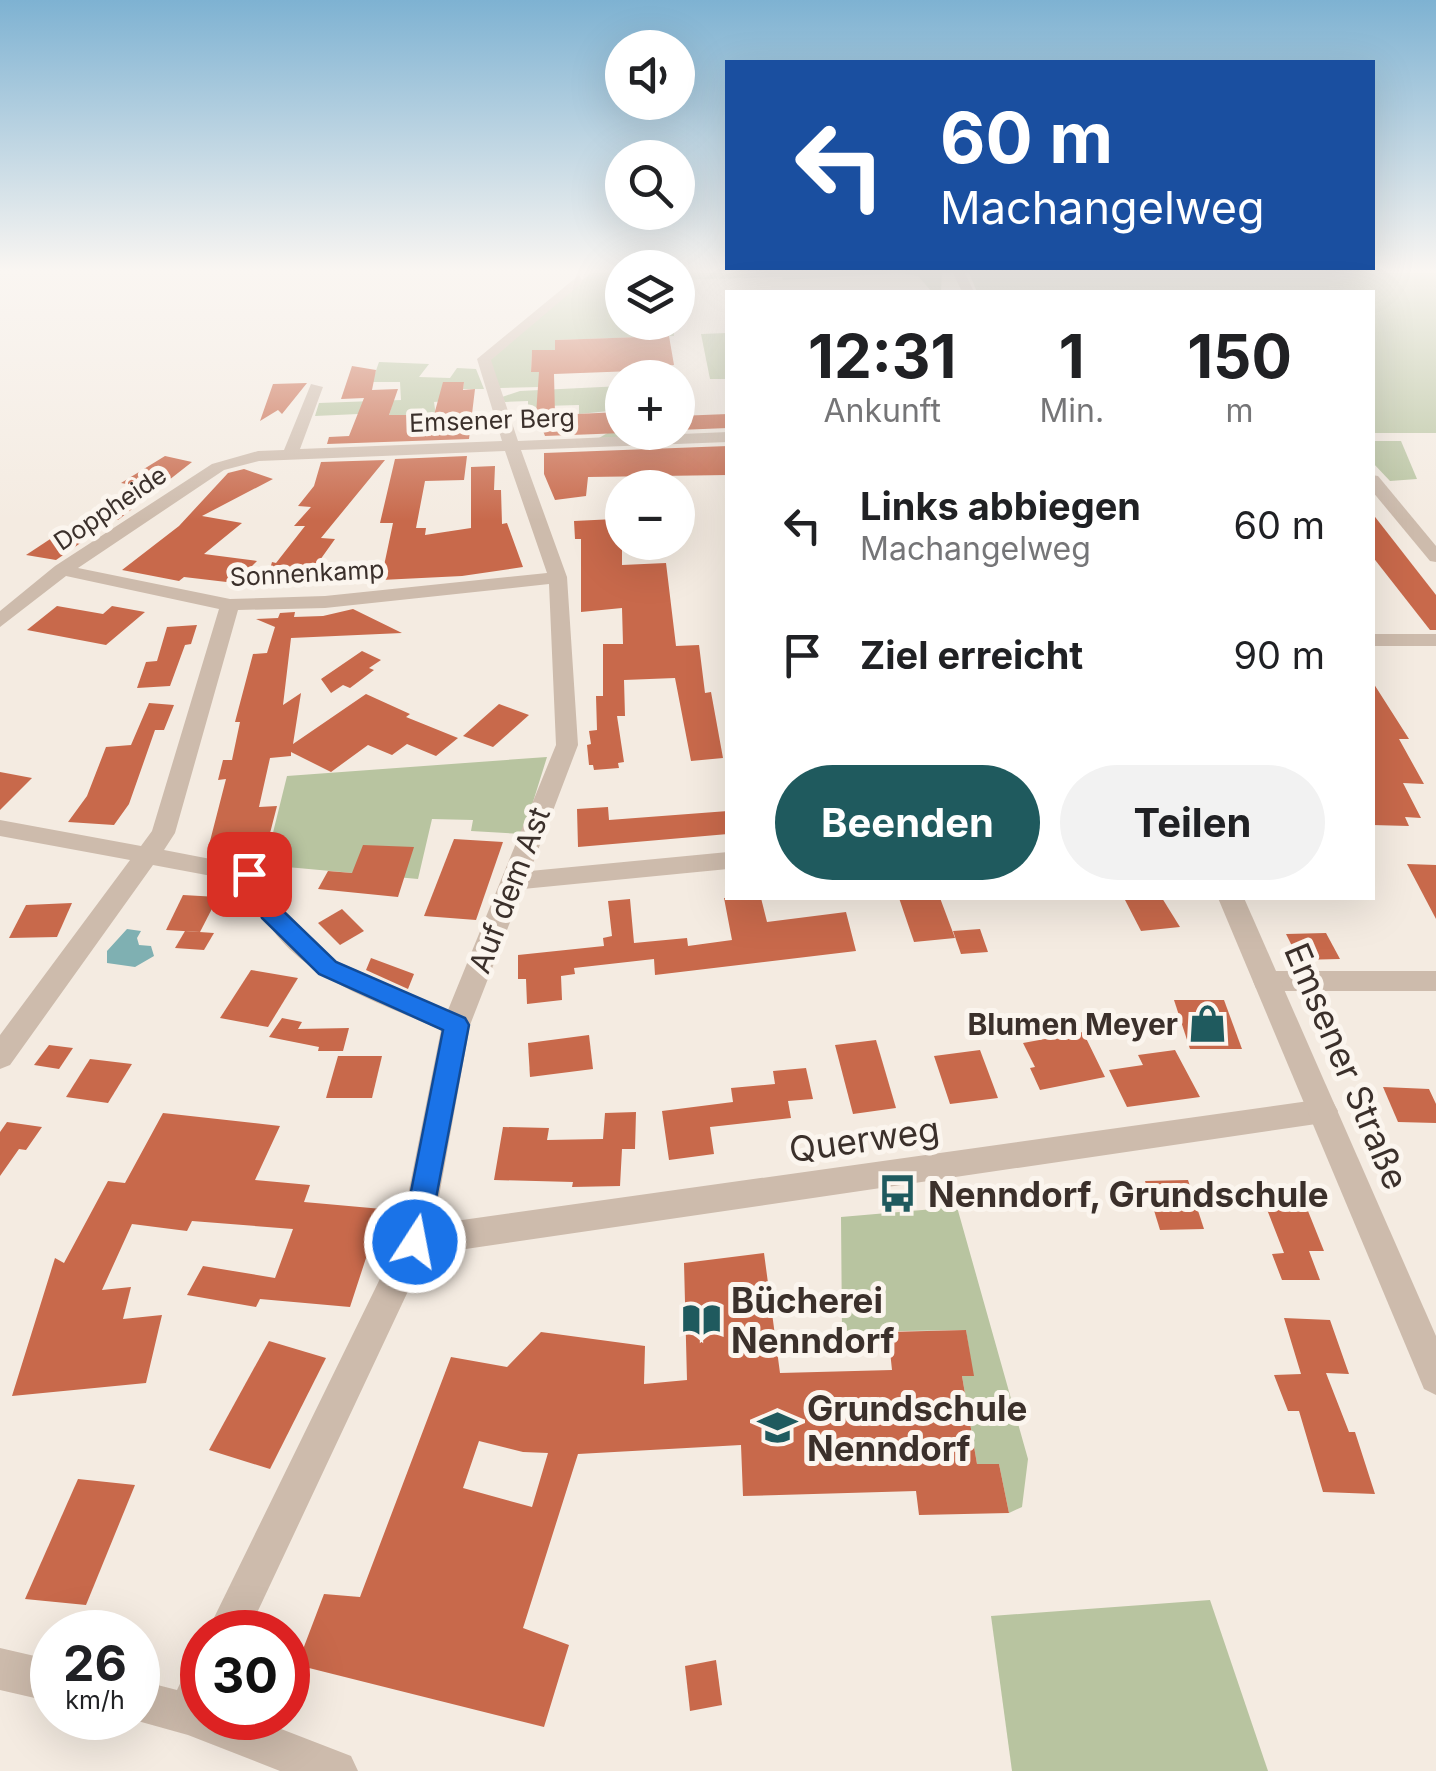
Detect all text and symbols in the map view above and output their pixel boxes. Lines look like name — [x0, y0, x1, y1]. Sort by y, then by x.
map controls — [605, 30, 695, 560]
button: sound — [605, 30, 695, 120]
text: 60 m — [940, 95, 1113, 180]
icon: left — [775, 100, 905, 230]
button: search — [605, 140, 695, 230]
text: Machangelweg — [940, 180, 1265, 235]
button: layers — [605, 250, 695, 340]
text: 12:31 — [808, 320, 956, 392]
text: 1 — [1059, 320, 1085, 392]
text: 150 — [1187, 320, 1292, 392]
button: + — [605, 360, 695, 450]
text: Ankunft — [823, 391, 941, 430]
text: Min. — [1039, 391, 1104, 430]
text: m — [1226, 391, 1254, 430]
street label: Emsener Berg — [409, 402, 575, 438]
street label: Doppheide — [48, 460, 172, 556]
button: − — [605, 470, 695, 560]
text: Links abbiegen — [860, 483, 1141, 529]
icon: left — [775, 498, 830, 553]
text: 60 m — [1233, 502, 1325, 548]
text: Machangelweg — [860, 529, 1091, 568]
street label: Sonnenkamp — [229, 554, 385, 592]
icon: arrive — [775, 628, 830, 683]
text: Ziel erreicht — [860, 632, 1083, 678]
text: 90 m — [1233, 632, 1325, 678]
button: Beenden — [775, 765, 1040, 880]
button: Teilen — [1060, 765, 1325, 880]
street label: Auf dem Ast — [461, 802, 557, 978]
pin — [207, 832, 292, 917]
icon: arrive — [222, 847, 277, 902]
street label: Emsener Straße — [1276, 937, 1418, 1195]
shop icon: Blumen Meyer — [1187, 1003, 1229, 1045]
place label: Blumen Meyer — [967, 1006, 1178, 1042]
street label: Querweg — [786, 1108, 942, 1170]
bus stop icon: Nenndorf, Grundschule — [877, 1173, 919, 1215]
place label: Nenndorf, Grundschule — [928, 1173, 1329, 1215]
position arrow — [363, 1190, 467, 1294]
place label: Bücherei Nenndorf — [731, 1279, 895, 1361]
library icon: Bücherei Nenndorf — [680, 1299, 722, 1341]
place label: Grundschule Nenndorf — [807, 1387, 1027, 1469]
school or university icon: Grundschule Nenndorf — [756, 1407, 798, 1449]
speed limit sign: 30 — [180, 1610, 310, 1740]
text: 26 — [63, 1633, 127, 1693]
text: km/h — [65, 1685, 125, 1715]

